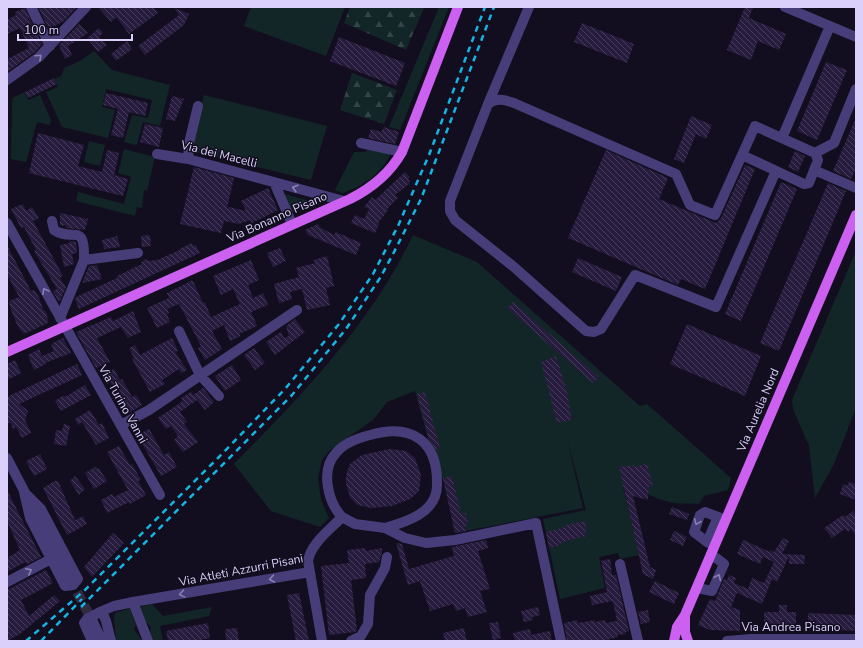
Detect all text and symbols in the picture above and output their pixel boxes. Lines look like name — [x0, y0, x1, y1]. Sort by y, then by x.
scale bar — [18, 16, 132, 42]
text: 100 m — [24, 22, 59, 38]
one-way arrow — [34, 55, 41, 62]
street label: Via dei Macelli — [178, 137, 259, 171]
one-way arrow — [292, 184, 299, 193]
street label: Via Bonanno Pisano — [224, 188, 330, 247]
one-way arrow — [43, 288, 50, 295]
street label: Via Turino Vanni — [94, 361, 151, 446]
street label: Via Aurelia Nord — [733, 366, 783, 455]
one-way arrow — [694, 519, 702, 526]
street label: Via Atleti Azzurri Pisani — [176, 550, 305, 590]
one-way arrow — [25, 568, 32, 575]
one-way arrow — [269, 574, 275, 583]
one-way arrow — [713, 574, 721, 582]
one-way arrow — [178, 589, 185, 598]
street label: Via Andrea Pisano — [740, 619, 841, 635]

